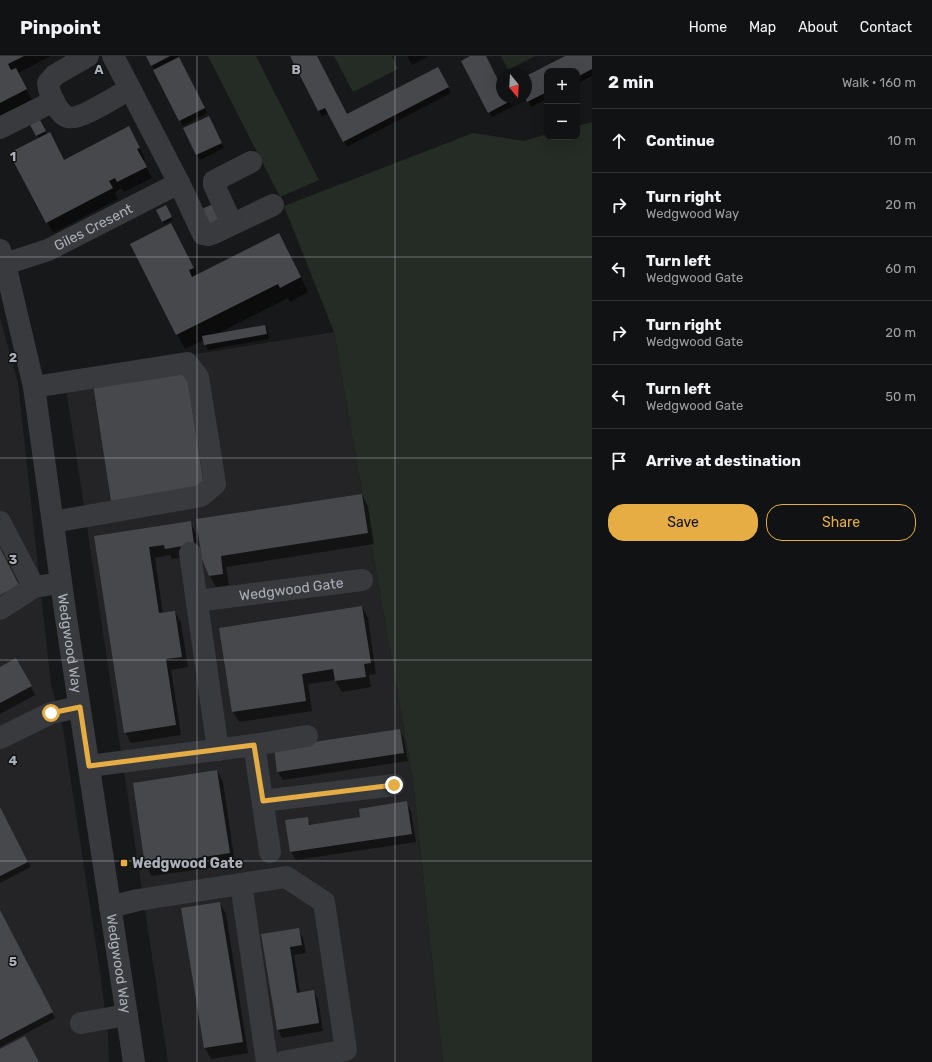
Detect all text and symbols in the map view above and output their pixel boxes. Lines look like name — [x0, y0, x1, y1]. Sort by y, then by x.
text: Pinpoint — [20, 16, 101, 39]
text: Home — [689, 19, 727, 36]
text: Map — [749, 19, 776, 36]
text: About — [798, 19, 838, 36]
text: Contact — [860, 19, 912, 36]
text: A — [94, 62, 104, 77]
text: B — [291, 62, 301, 77]
north arrow — [496, 68, 532, 104]
map controls — [544, 68, 580, 140]
button: + — [544, 68, 580, 104]
text: 2 min — [608, 72, 654, 92]
text: Walk · 160 m — [842, 75, 916, 90]
button: − — [544, 104, 580, 140]
icon: ahead — [608, 130, 630, 152]
text: Continue — [646, 132, 715, 150]
text: 10 m — [887, 133, 916, 148]
text: 1 — [10, 149, 16, 164]
text: Turn right — [646, 188, 721, 206]
icon: right — [608, 194, 630, 216]
text: 20 m — [885, 197, 916, 212]
street label: Giles Cresent — [51, 200, 136, 254]
text: Wedgwood Way — [646, 206, 739, 221]
text: Turn left — [646, 252, 711, 270]
icon: left — [608, 258, 630, 280]
text: 60 m — [885, 261, 916, 276]
text: Wedgwood Gate — [646, 270, 743, 285]
text: Turn right — [646, 316, 721, 334]
icon: right — [608, 322, 630, 344]
text: 20 m — [885, 325, 916, 340]
text: Wedgwood Gate — [646, 334, 743, 349]
text: 2 — [9, 350, 17, 365]
text: Turn left — [646, 380, 711, 398]
icon: left — [608, 386, 630, 408]
text: 50 m — [885, 389, 916, 404]
text: Wedgwood Gate — [646, 398, 743, 413]
icon: arrive — [608, 450, 630, 472]
text: Arrive at destination — [646, 452, 801, 470]
button: Save — [608, 504, 758, 541]
button: Share — [766, 504, 916, 541]
text: 3 — [9, 552, 18, 567]
street label: Wedgwood Gate — [238, 574, 345, 605]
street label: Wedgwood Way — [54, 593, 85, 694]
route start — [42, 704, 60, 722]
text: 4 — [9, 753, 18, 768]
route end — [385, 776, 403, 794]
place label: Wedgwood Gate — [132, 855, 243, 872]
marker: Wedgwood Gate — [119, 858, 129, 868]
street label: Wedgwood Way — [102, 913, 134, 1015]
text: 5 — [9, 954, 17, 969]

